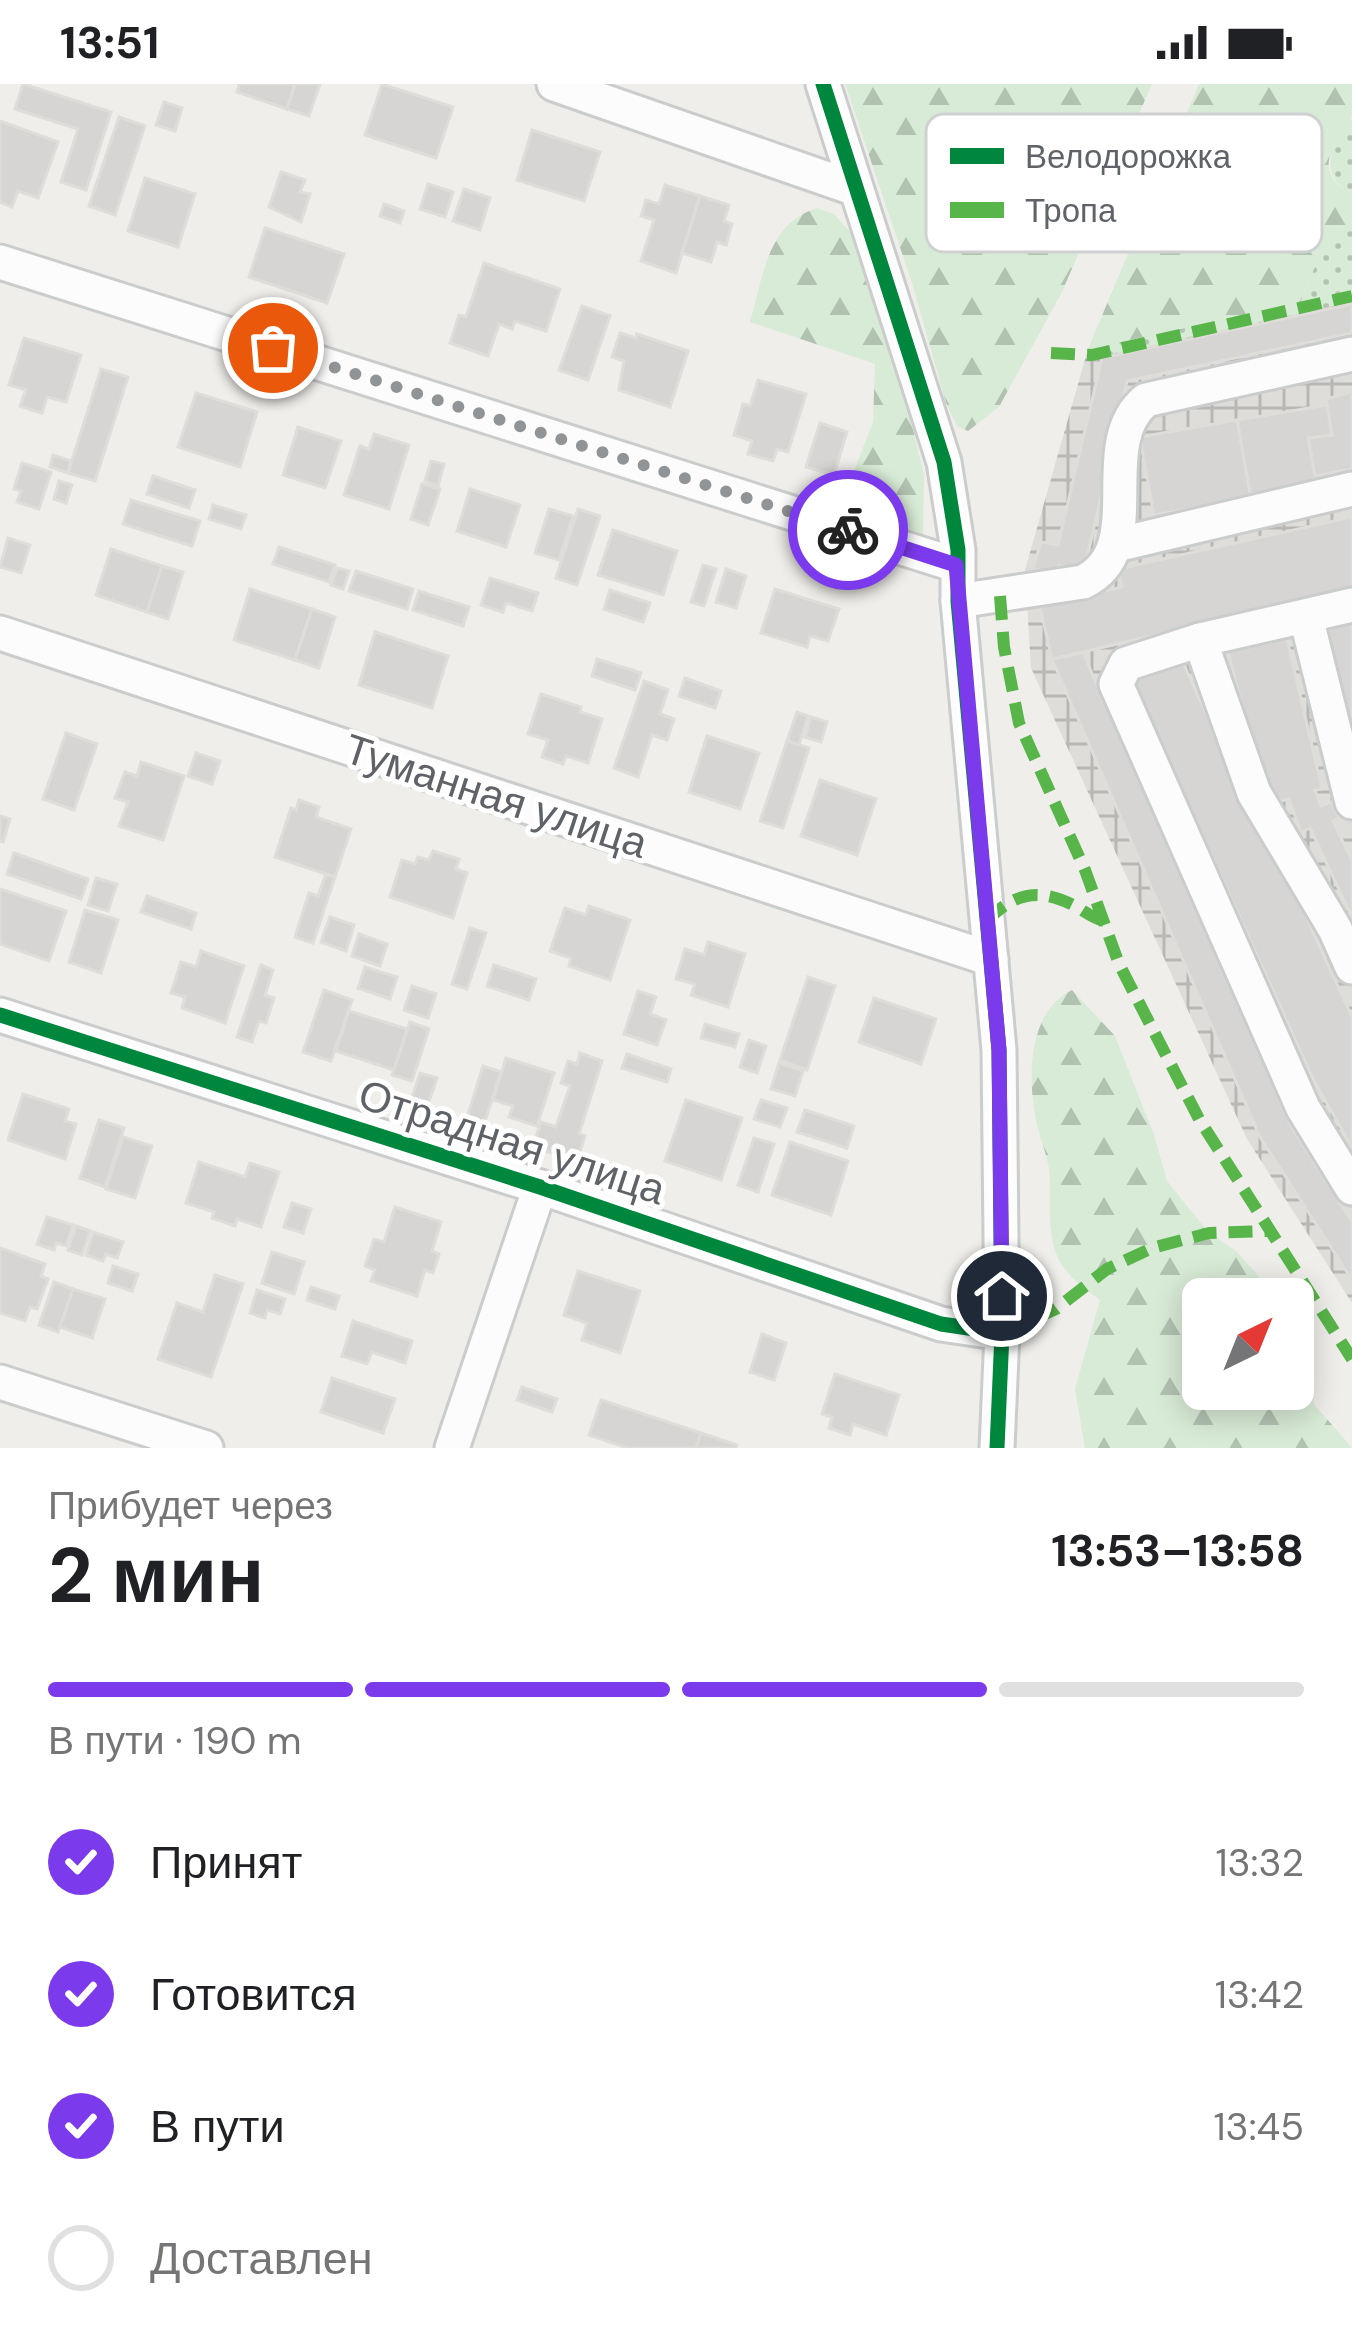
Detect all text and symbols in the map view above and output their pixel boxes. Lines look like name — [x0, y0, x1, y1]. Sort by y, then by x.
text: 13:51 — [60, 13, 159, 72]
legend — [926, 114, 1322, 252]
text: Велодорожка — [1025, 135, 1232, 178]
text: Тропа — [1025, 189, 1117, 232]
pin — [222, 297, 324, 399]
icon: bag — [240, 315, 306, 381]
courier — [788, 470, 908, 590]
icon: bike — [815, 497, 881, 563]
street label: Туманная улица — [338, 721, 655, 871]
street label: Отрадная улица — [352, 1067, 673, 1218]
pin — [951, 1245, 1053, 1347]
icon: home — [969, 1263, 1035, 1329]
north arrow — [1182, 1278, 1314, 1410]
map controls — [1182, 1278, 1314, 1410]
text: Прибудет через — [48, 1480, 333, 1531]
text: 13:53–13:58 — [1051, 1521, 1304, 1580]
text: 2 мин — [48, 1525, 264, 1626]
text: В пути · 190 m — [48, 1715, 302, 1766]
icon: check — [48, 1829, 114, 1895]
text: Принят — [150, 1833, 302, 1892]
text: 13:32 — [1215, 1837, 1304, 1888]
icon: check — [48, 1961, 114, 2027]
text: Готовится — [150, 1965, 357, 2024]
text: 13:42 — [1215, 1969, 1304, 2020]
icon: check — [48, 2093, 114, 2159]
text: В пути — [150, 2097, 285, 2156]
text: 13:45 — [1213, 2101, 1304, 2152]
text: Доставлен — [150, 2229, 373, 2288]

